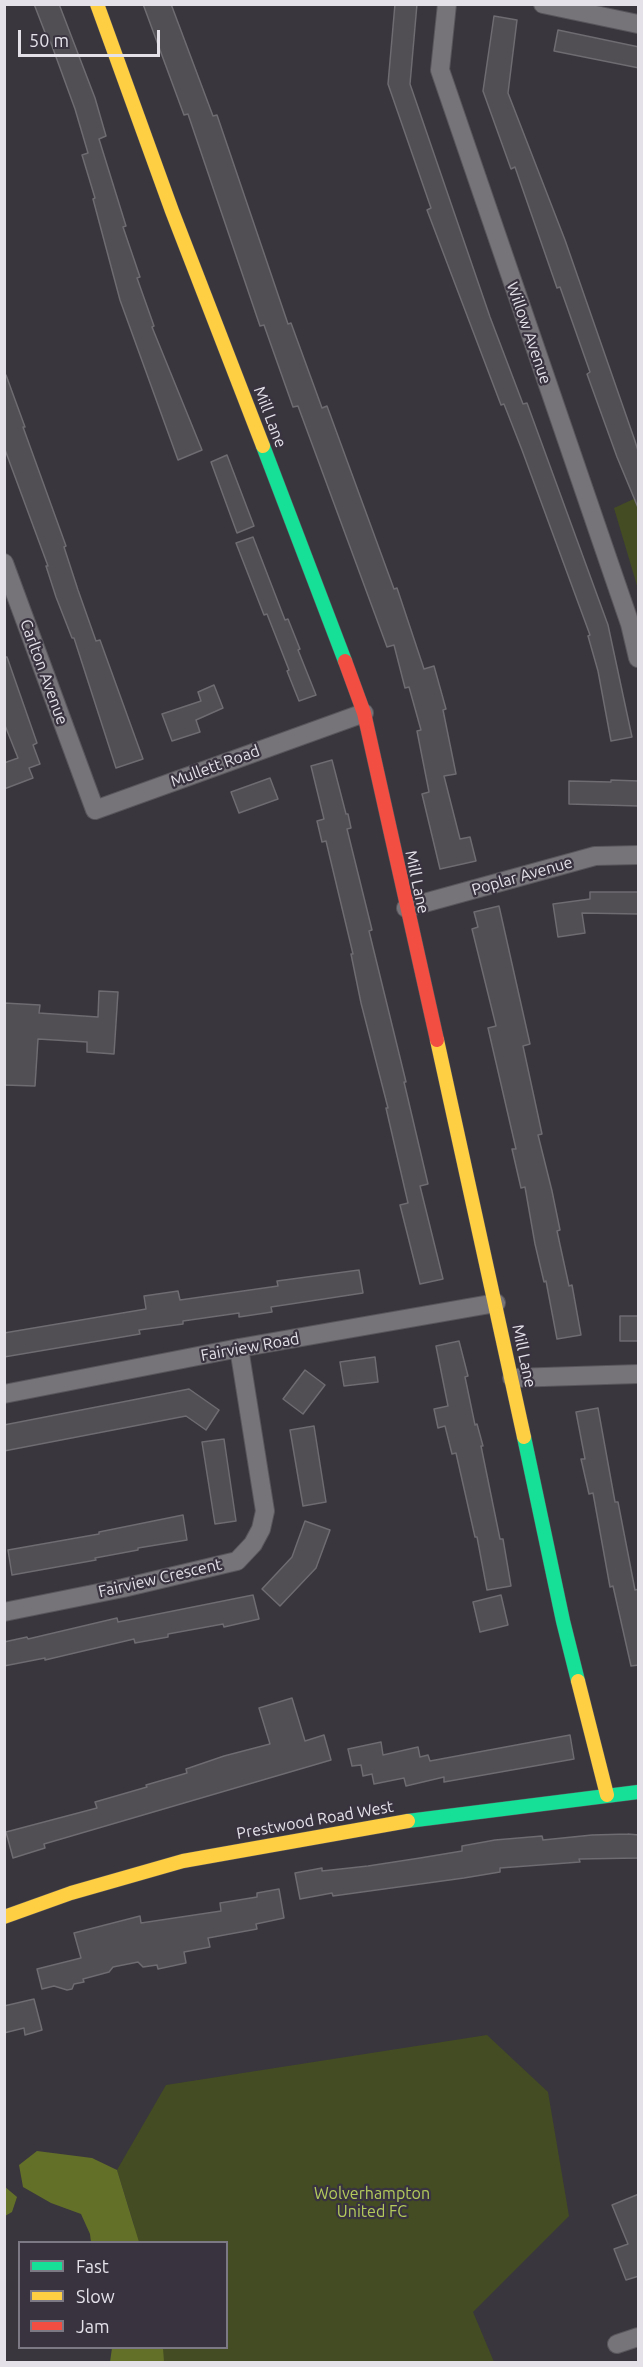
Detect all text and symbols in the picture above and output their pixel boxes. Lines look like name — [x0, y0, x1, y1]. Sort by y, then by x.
scale bar — [21, 18, 164, 56]
text: 50 m — [29, 30, 69, 50]
street label: Willow Avenue — [503, 279, 555, 387]
street label: Mill Lane — [250, 384, 290, 450]
street label: Carlton Avenue — [16, 617, 72, 727]
street label: Mullett Road — [168, 741, 262, 791]
street label: Mill Lane — [401, 849, 433, 915]
street label: Poplar Avenue — [469, 852, 575, 900]
street label: Mill Lane — [508, 1323, 540, 1389]
street label: Fairview Road — [199, 1329, 301, 1365]
street label: Fairview Crescent — [96, 1554, 224, 1602]
street label: Prestwood Road West — [235, 1797, 395, 1843]
park label: Wolverhampton United FC — [314, 2184, 430, 2222]
legend — [18, 2241, 228, 2349]
text: Fast — [76, 2256, 109, 2276]
text: Slow — [76, 2286, 115, 2306]
text: Jam — [76, 2316, 110, 2336]

